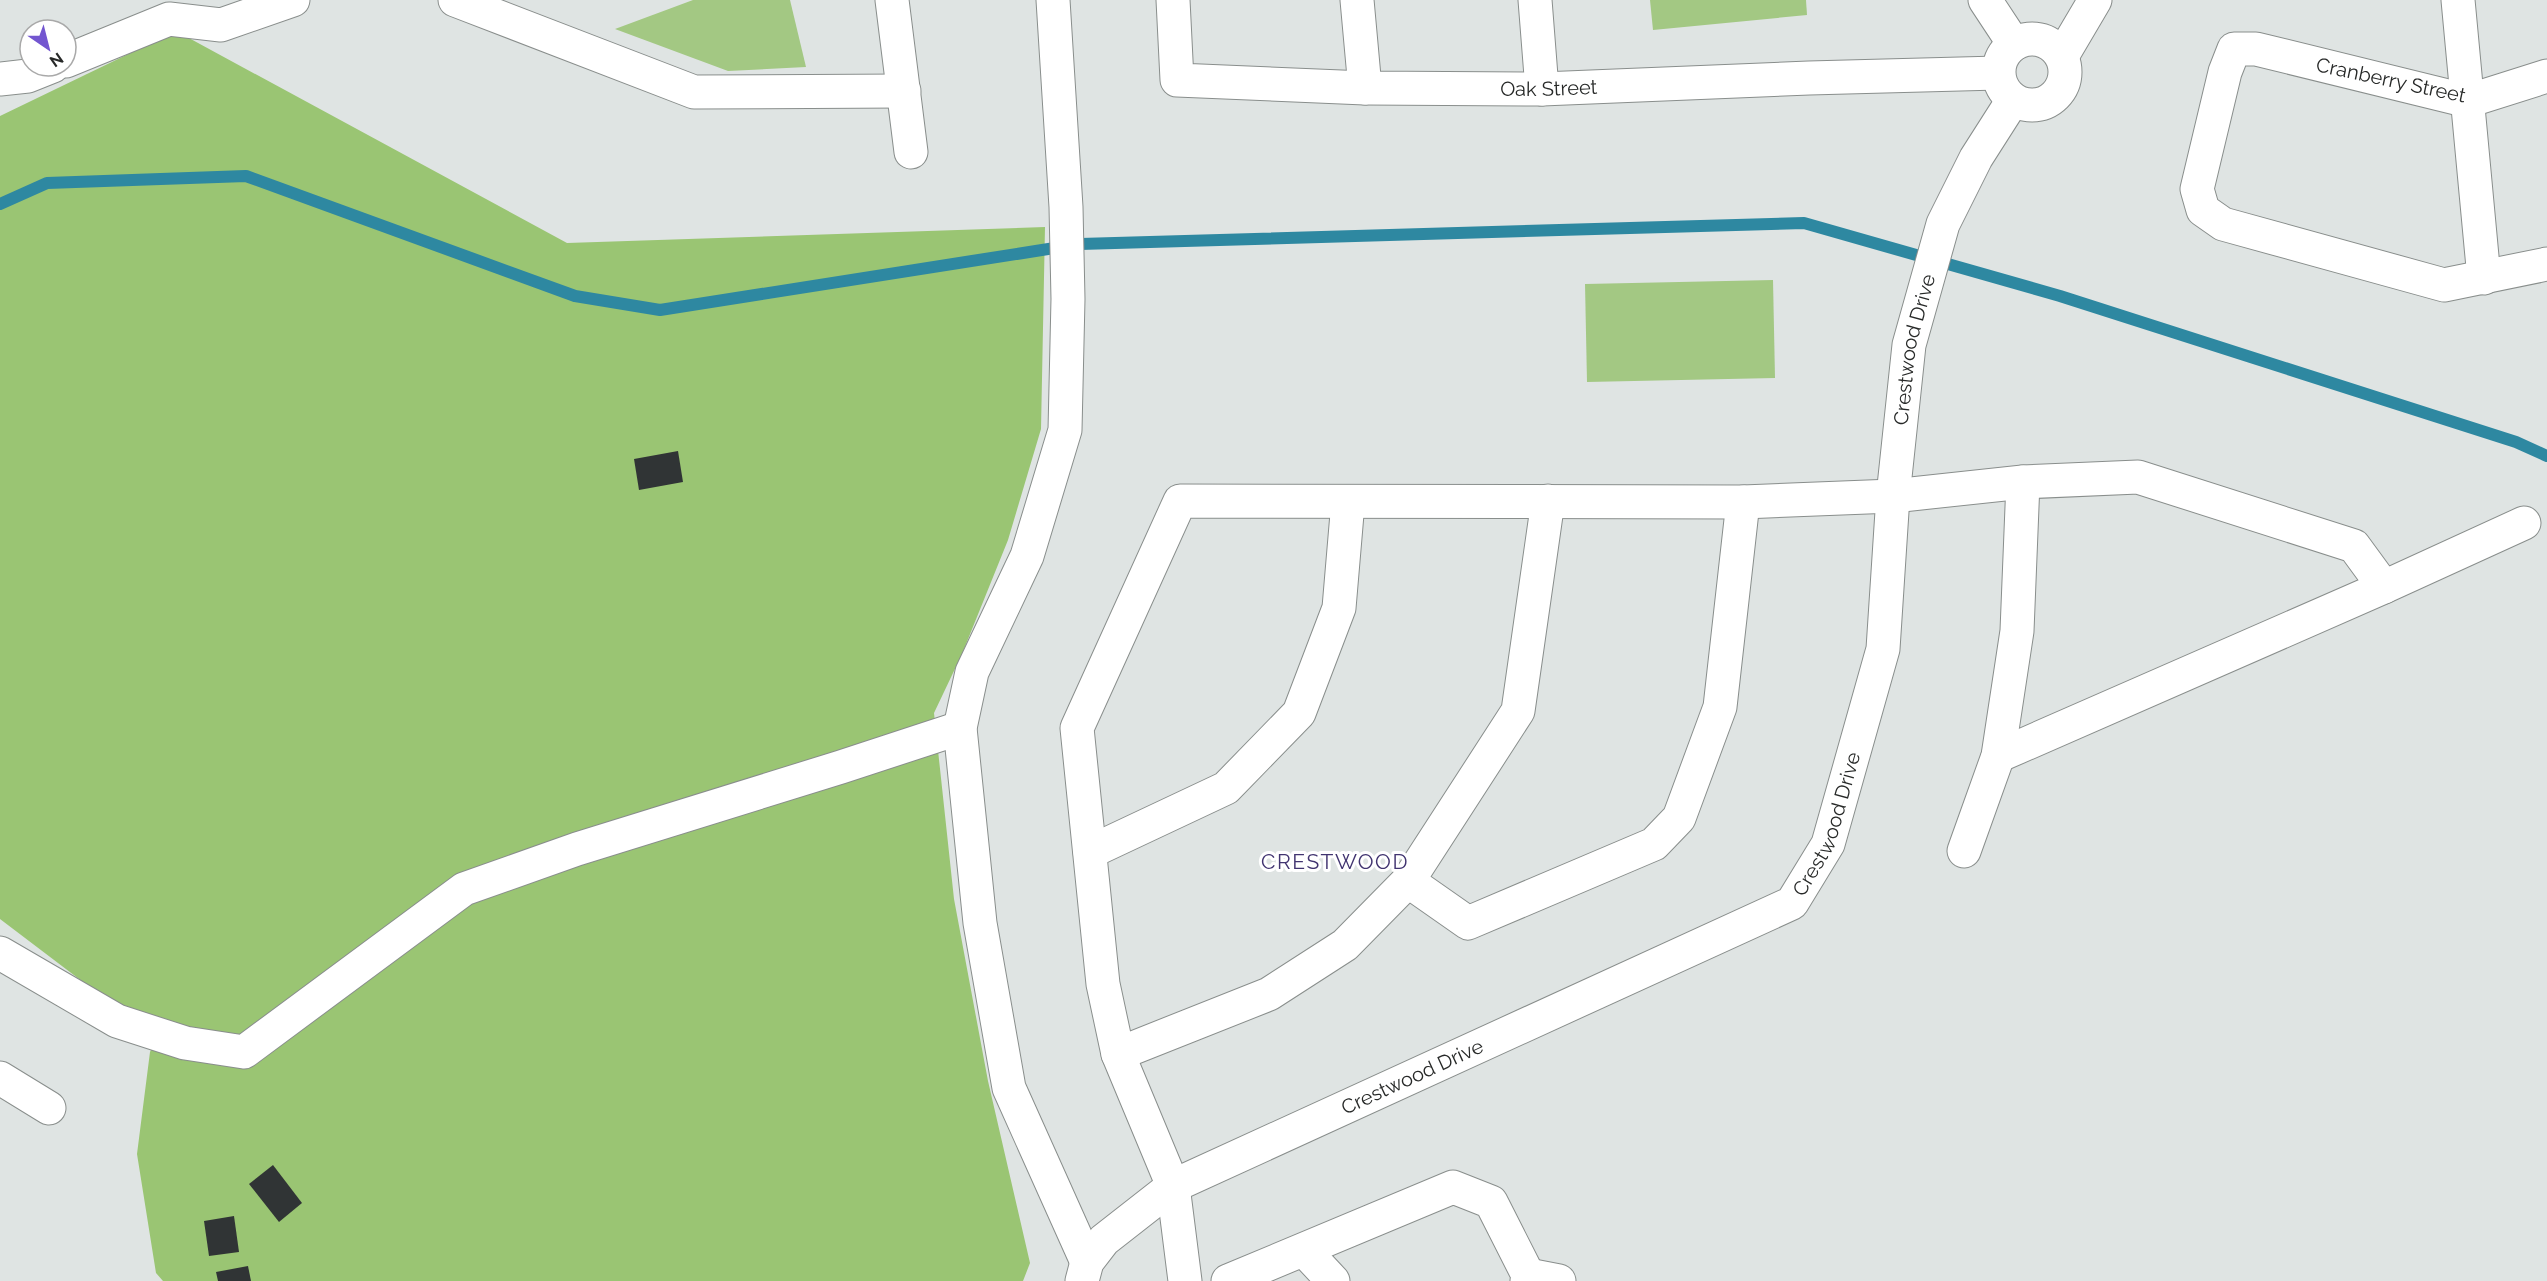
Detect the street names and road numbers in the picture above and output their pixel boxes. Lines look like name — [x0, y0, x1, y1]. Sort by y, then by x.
street label: Cranberry Street — [2314, 52, 2468, 108]
street label: Oak Street — [1500, 75, 1598, 101]
street label: Crestwood Drive — [1889, 271, 1940, 426]
street label: Crestwood Drive — [1787, 749, 1865, 900]
street label: Crestwood Drive — [1337, 1034, 1487, 1120]

